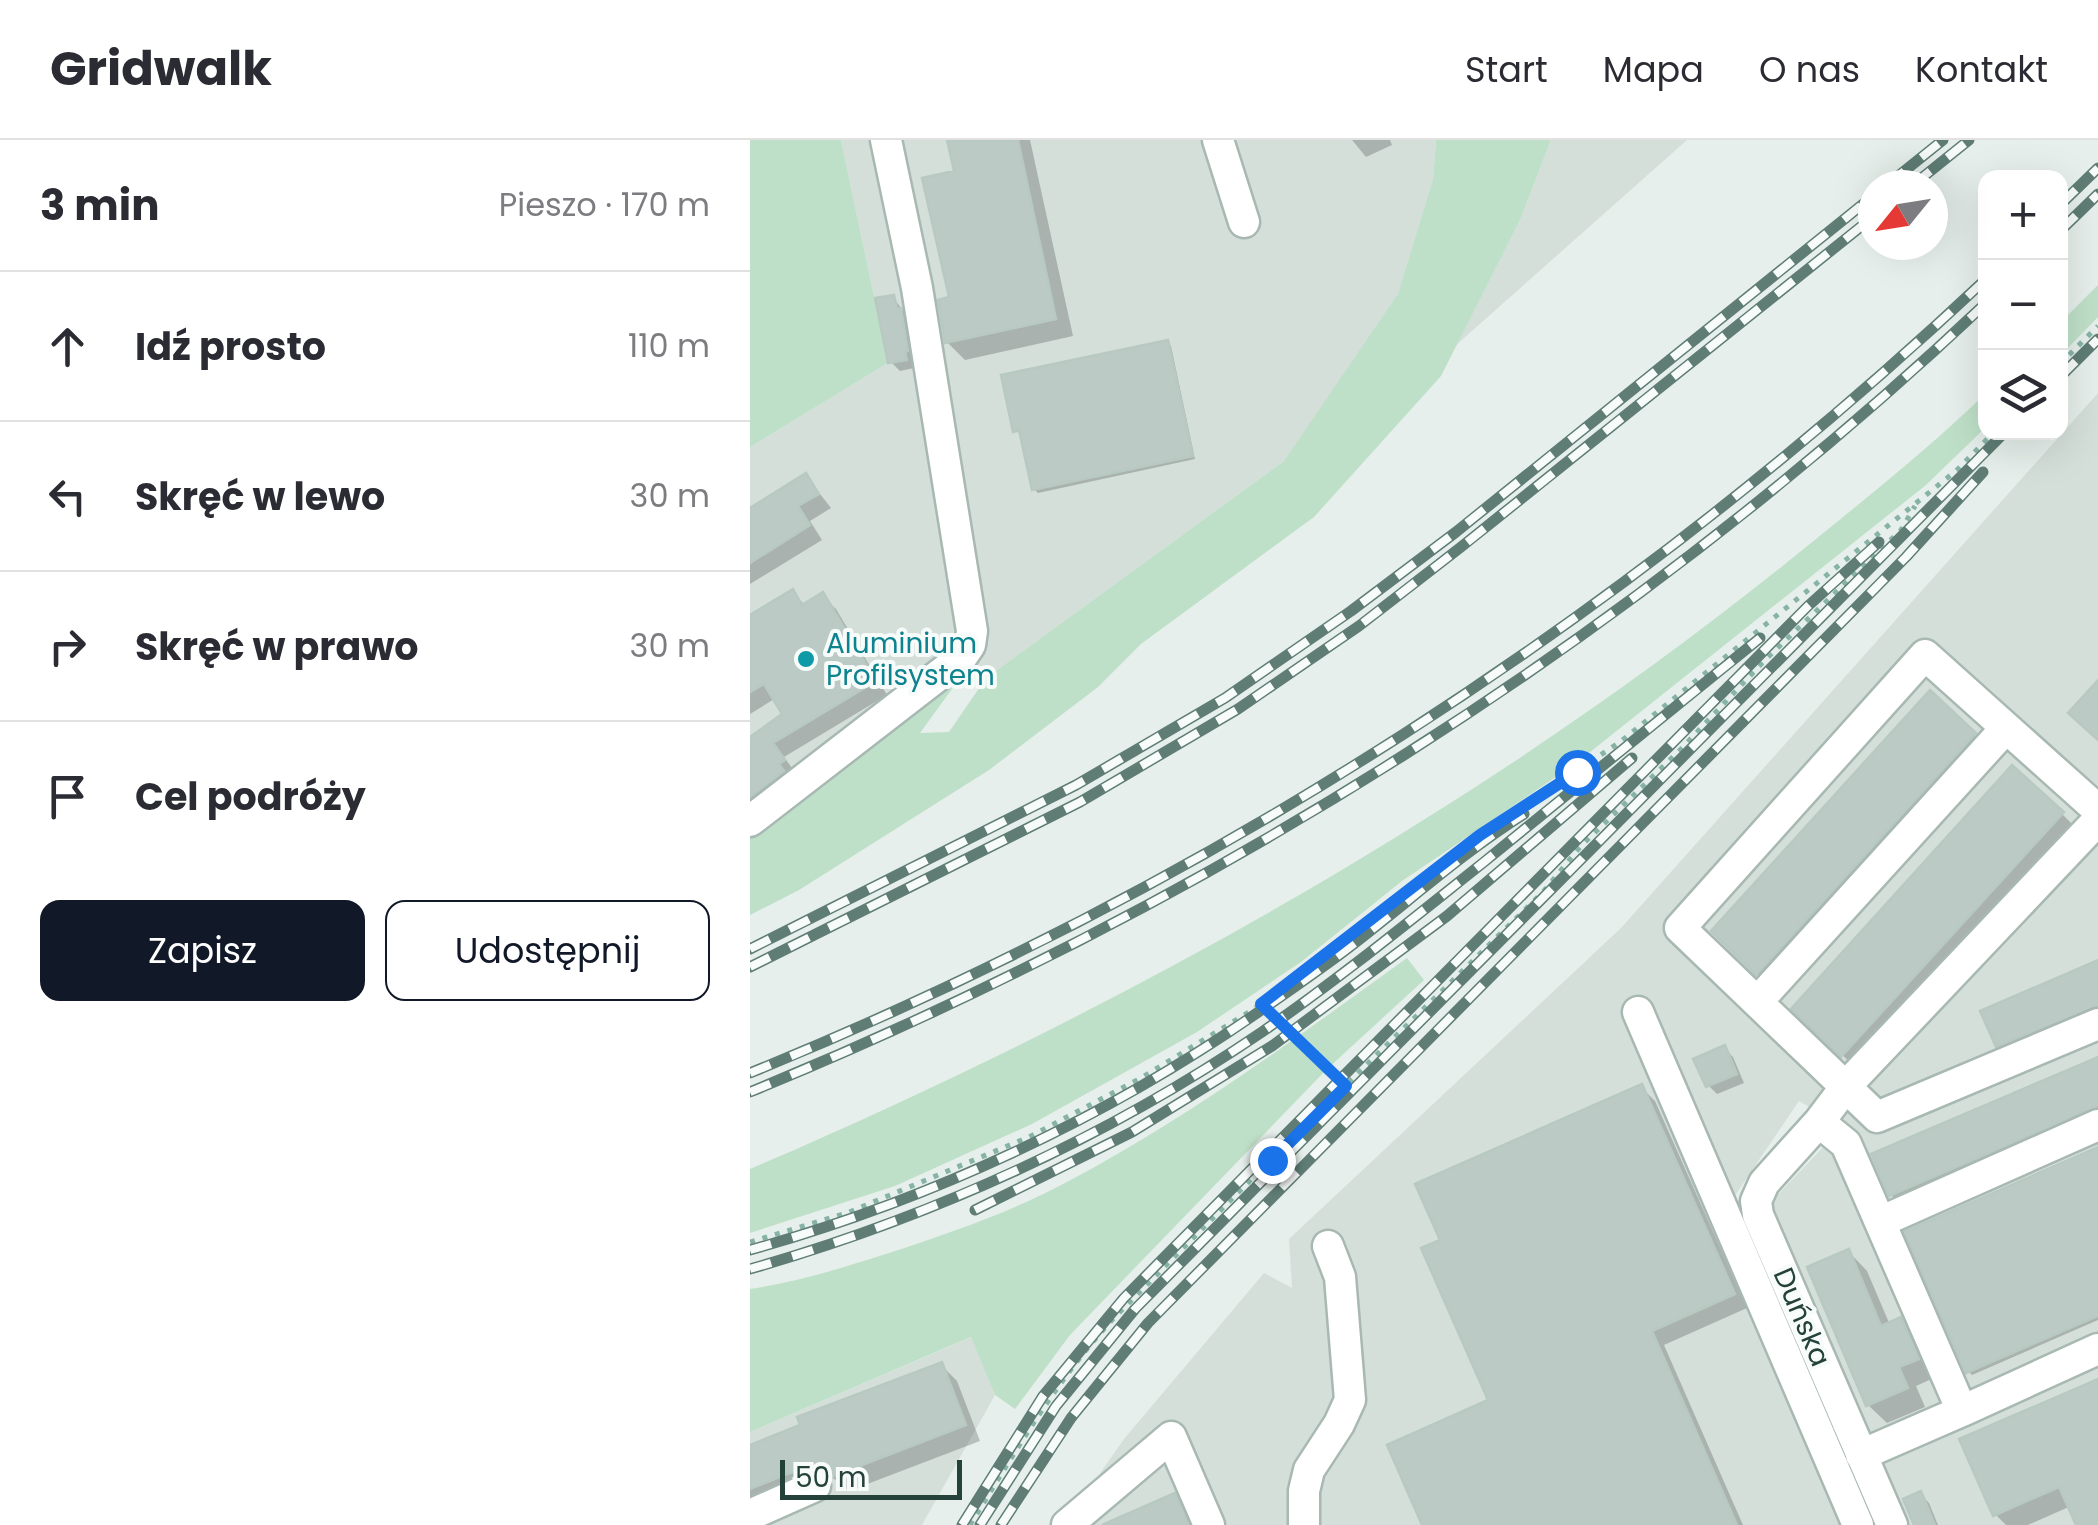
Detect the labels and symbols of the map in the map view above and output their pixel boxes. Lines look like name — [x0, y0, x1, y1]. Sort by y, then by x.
north arrow — [1858, 170, 1948, 260]
place label: Aluminium Profilsystem — [826, 624, 995, 695]
marker: Aluminium Profilsystem — [795, 648, 817, 670]
route start — [1555, 750, 1601, 796]
route end — [1250, 1138, 1296, 1184]
street label: Duńska — [1764, 1262, 1840, 1372]
scale bar — [780, 1455, 962, 1500]

